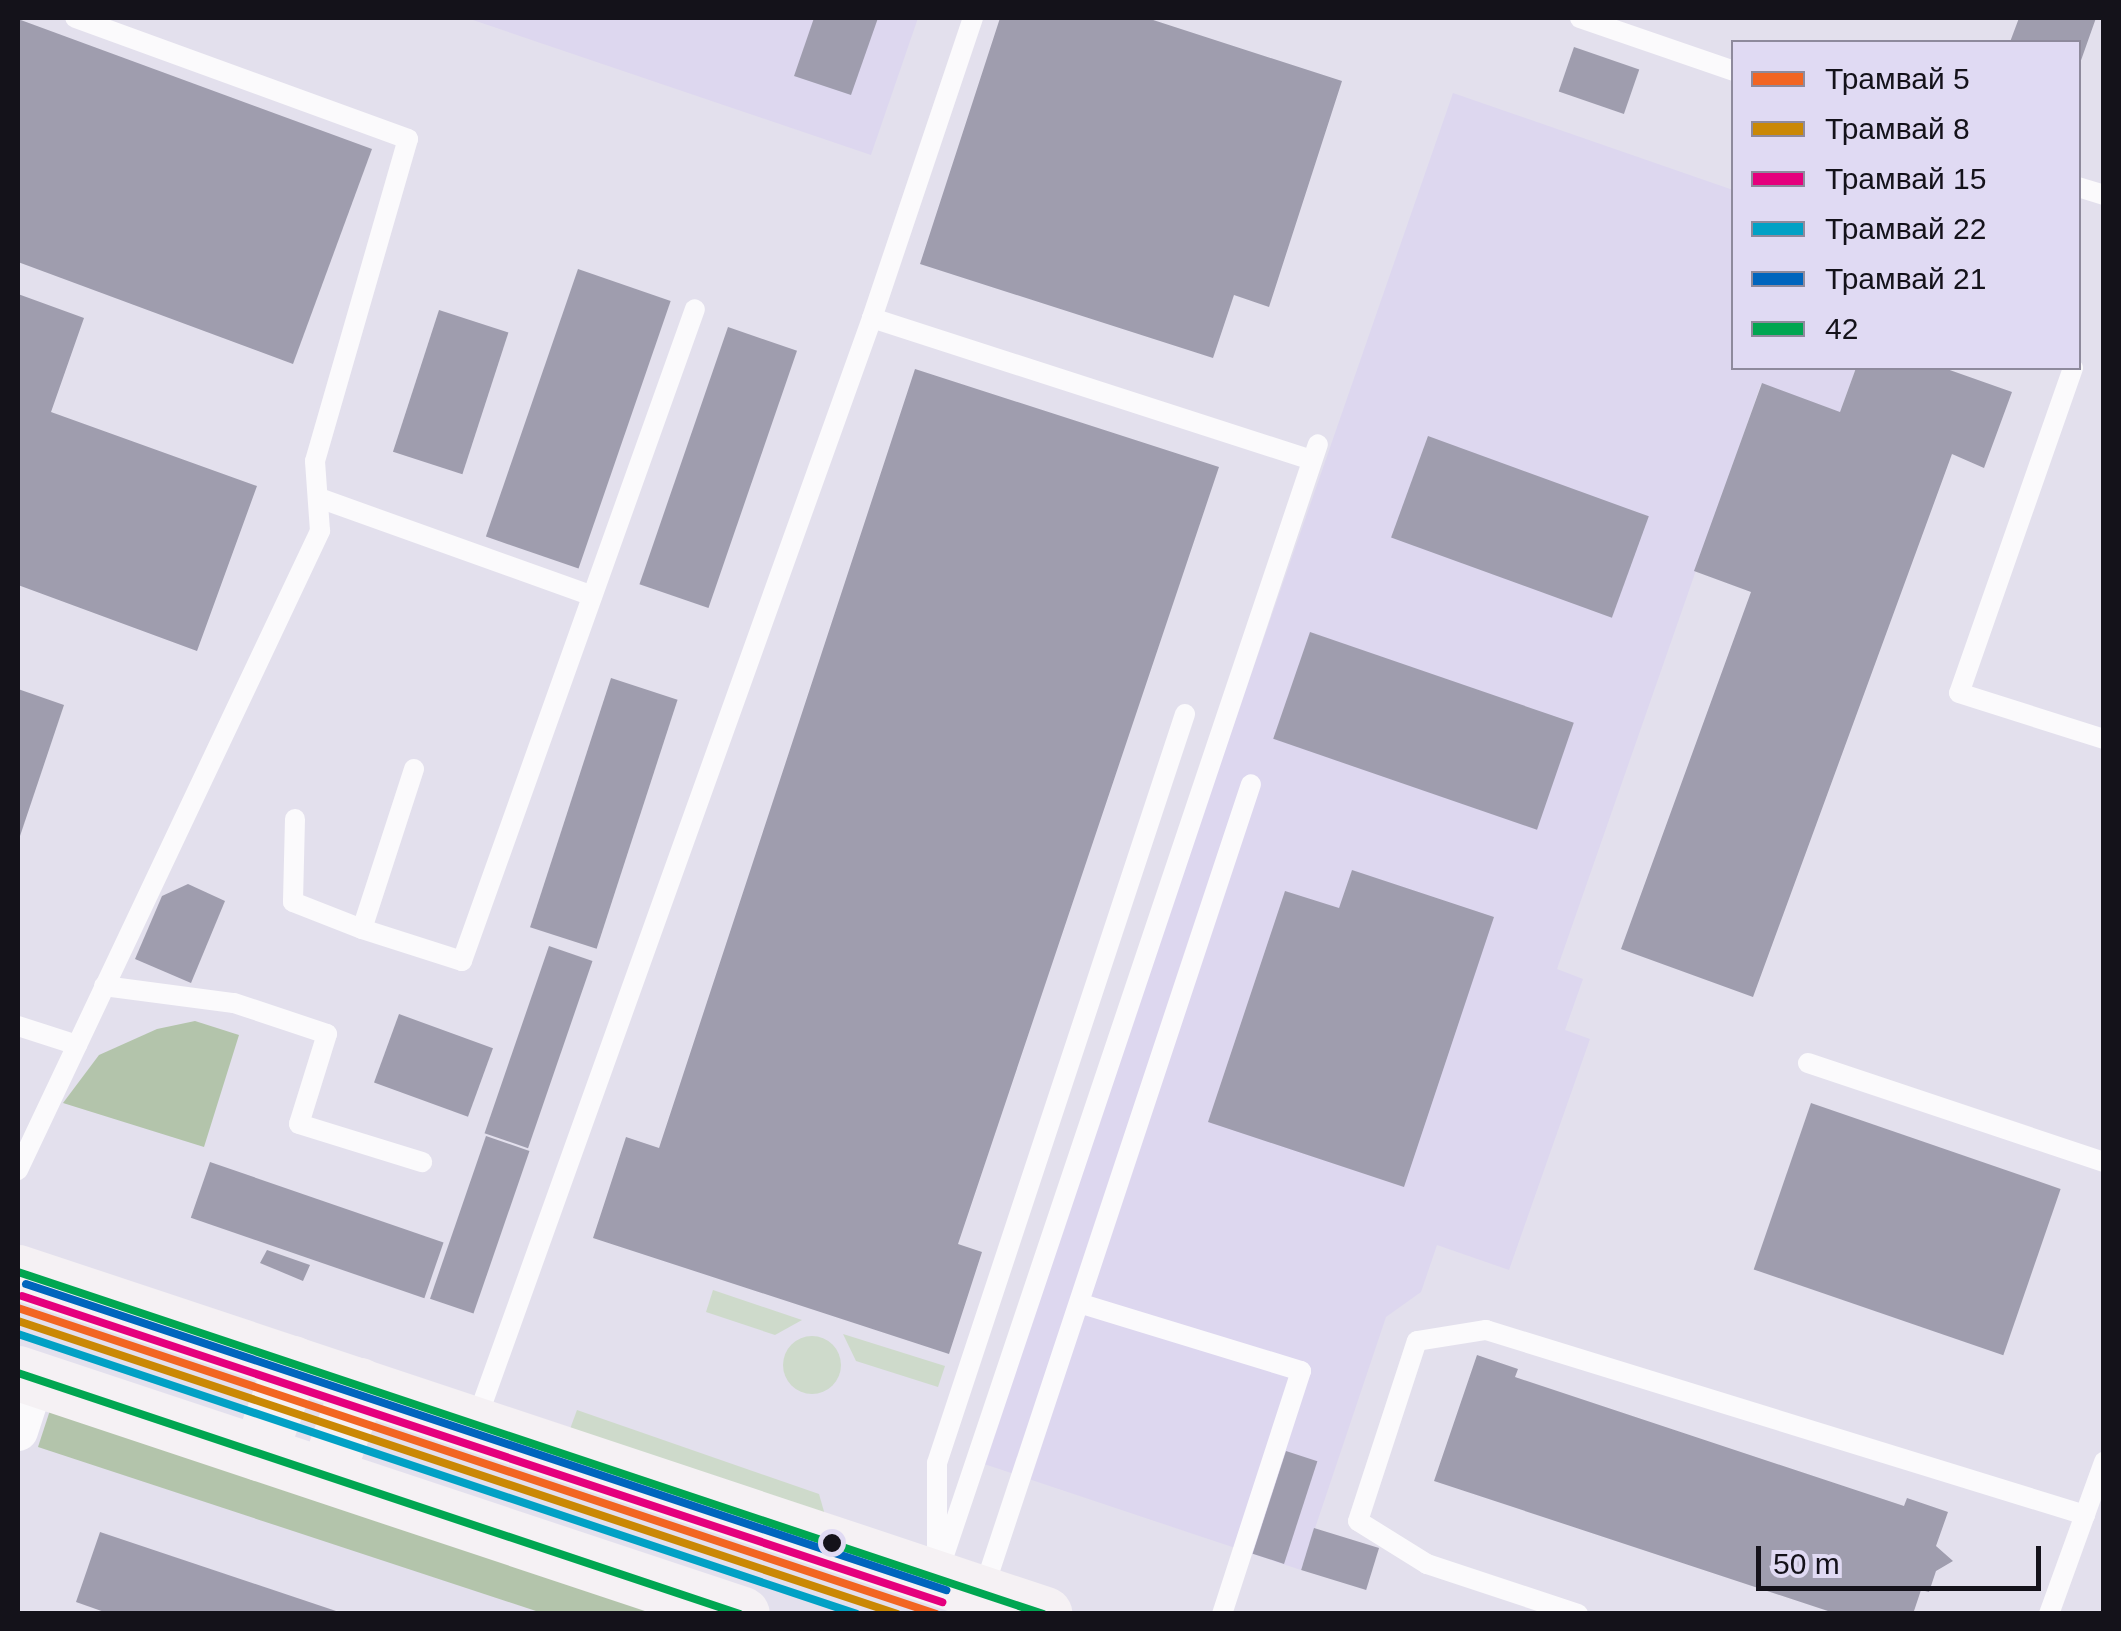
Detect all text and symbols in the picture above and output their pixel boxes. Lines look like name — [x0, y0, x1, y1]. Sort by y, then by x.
legend — [1731, 40, 2081, 370]
text: Трамвай 5 — [1825, 62, 1970, 95]
text: Трамвай 8 — [1825, 112, 1970, 145]
text: Трамвай 15 — [1825, 162, 1986, 195]
text: Трамвай 22 — [1825, 212, 1986, 245]
text: Трамвай 21 — [1825, 262, 1986, 295]
text: 42 — [1825, 312, 1858, 345]
scale bar — [1761, 1526, 2046, 1588]
unlabelled marker — [822, 1533, 842, 1553]
text: 50 m — [1773, 1547, 1840, 1580]

